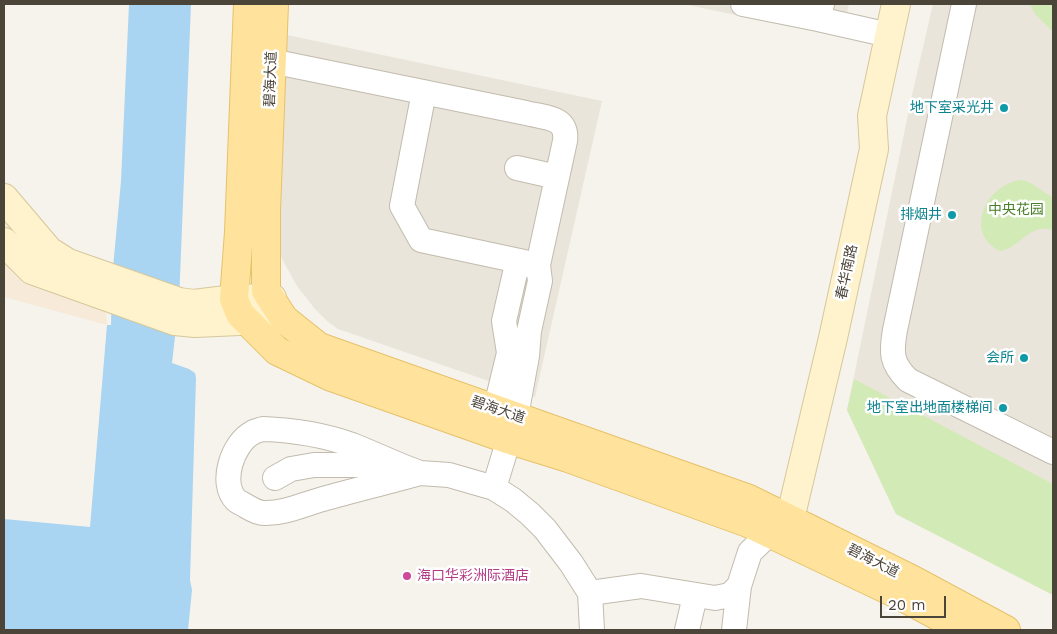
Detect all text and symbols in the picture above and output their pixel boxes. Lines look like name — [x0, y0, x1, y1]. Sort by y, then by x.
street label: 碧海大道 — [262, 51, 280, 107]
place label: 地下室采光井 — [910, 100, 994, 116]
marker: 地下室采光井 — [998, 102, 1010, 114]
park label: 中央花园 — [988, 202, 1044, 218]
place label: 排烟井 — [900, 207, 942, 223]
marker: 排烟井 — [946, 209, 958, 221]
street label: 春华南路 — [833, 243, 861, 301]
place label: 会所 — [986, 350, 1014, 366]
marker: 会所 — [1018, 352, 1030, 364]
street label: 碧海大道 — [469, 393, 527, 427]
place label: 地下室出地面楼梯间 — [867, 400, 993, 416]
marker: 地下室出地面楼梯间 — [997, 402, 1009, 414]
street label: 碧海大道 — [844, 541, 902, 581]
place label: 海口华彩洲际酒店 — [417, 568, 529, 584]
marker: 海口华彩洲际酒店 — [401, 570, 413, 582]
scale bar — [882, 586, 948, 618]
text: 20 m — [888, 596, 926, 614]

